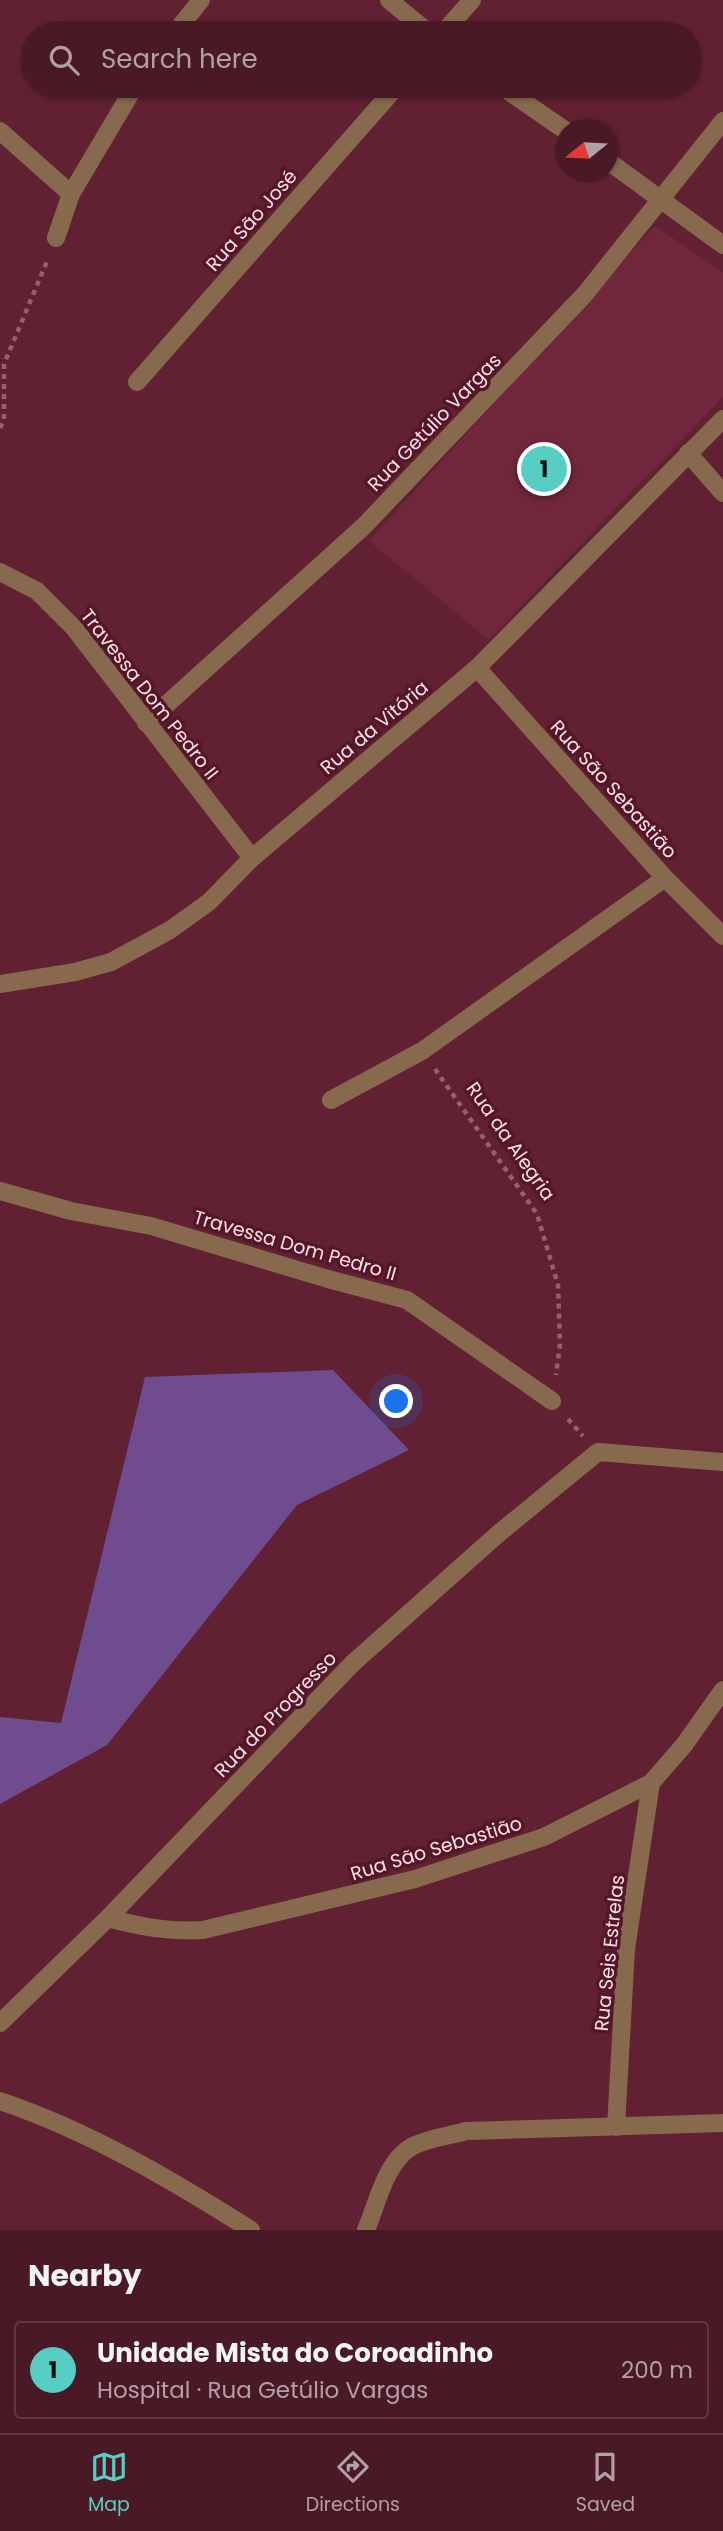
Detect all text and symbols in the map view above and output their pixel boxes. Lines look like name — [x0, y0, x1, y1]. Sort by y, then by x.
search box — [21, 21, 702, 98]
icon: search — [45, 41, 83, 79]
text: Search here — [101, 41, 258, 77]
north arrow — [555, 119, 618, 182]
street label: Rua São José — [200, 164, 303, 277]
street label: Rua Getúlio Vargas — [361, 347, 507, 497]
pin: 1 — [521, 443, 567, 495]
street label: Travessa Dom Pedro II — [74, 603, 225, 785]
street label: Rua da Vitória — [314, 674, 434, 781]
street label: Rua São Sebastião — [544, 714, 683, 865]
street label: Rua da Alegria — [460, 1077, 562, 1206]
street label: Travessa Dom Pedro II — [190, 1204, 399, 1287]
your location — [379, 1384, 413, 1418]
street label: Rua do Progresso — [208, 1645, 343, 1783]
street label: Rua São Sebastião — [347, 1810, 525, 1887]
street label: Rua Seis Estrelas — [588, 1874, 631, 2033]
text: Nearby — [28, 2254, 142, 2297]
text: Unidade Mista do Coroadinho — [97, 2335, 493, 2371]
text: 1 — [49, 2354, 57, 2386]
text: 200 m — [621, 2354, 693, 2386]
text: Hospital · Rua Getúlio Vargas — [97, 2374, 428, 2406]
tab: Map — [88, 2448, 130, 2519]
tab: Directions — [306, 2448, 400, 2519]
tab: Saved — [576, 2448, 635, 2519]

